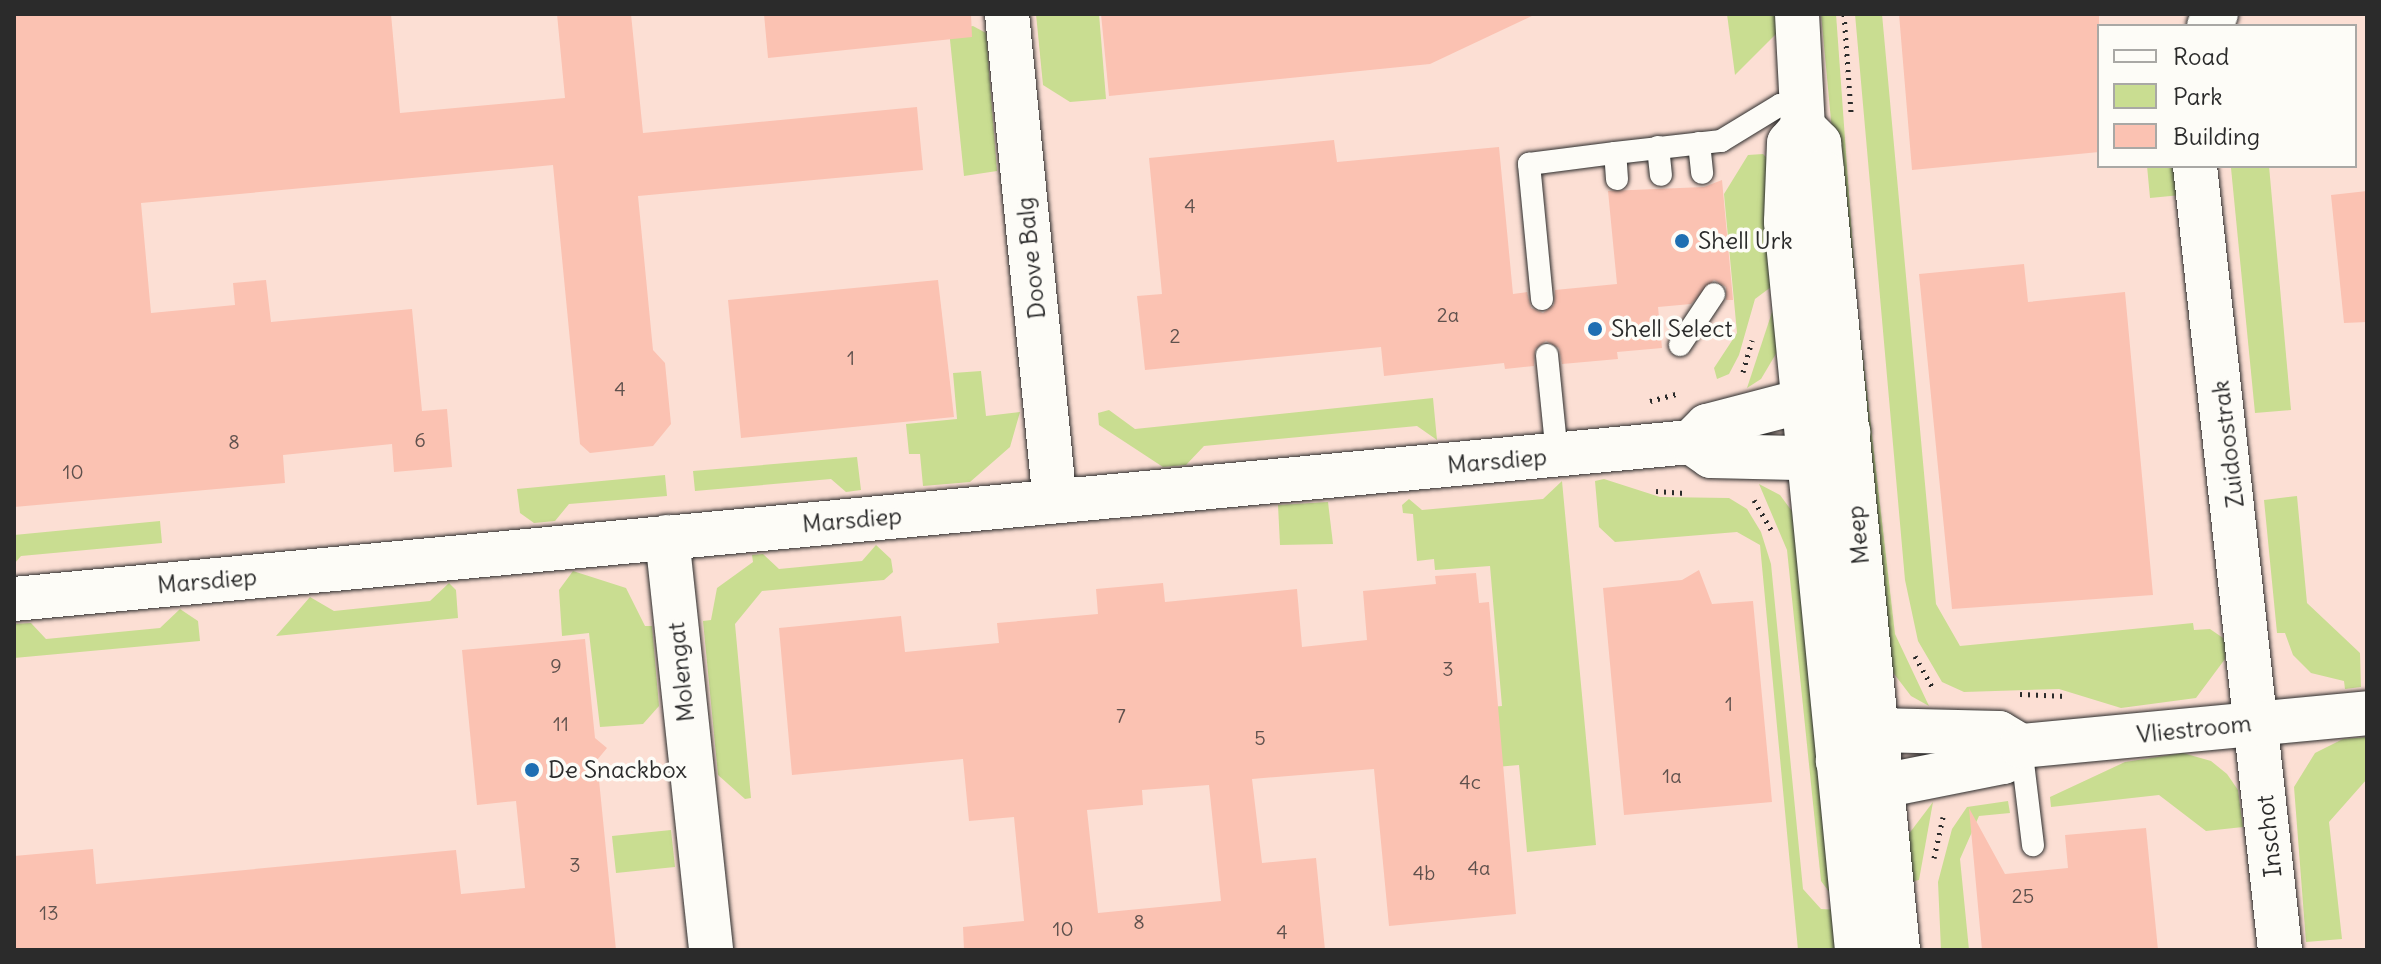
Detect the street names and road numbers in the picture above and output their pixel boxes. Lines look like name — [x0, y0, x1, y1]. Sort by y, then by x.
street label: Doove Balg — [1010, 196, 1052, 320]
street label: Zuidoostrak — [2206, 379, 2250, 509]
street label: Marsdiep — [1446, 442, 1548, 480]
street label: Marsdiep — [801, 501, 903, 539]
street label: Meep — [1841, 504, 1875, 566]
street label: Marsdiep — [156, 562, 258, 600]
street label: Molengat — [661, 621, 701, 723]
street label: Vliestroom — [2135, 709, 2253, 749]
street label: Inschot — [2250, 793, 2288, 879]

